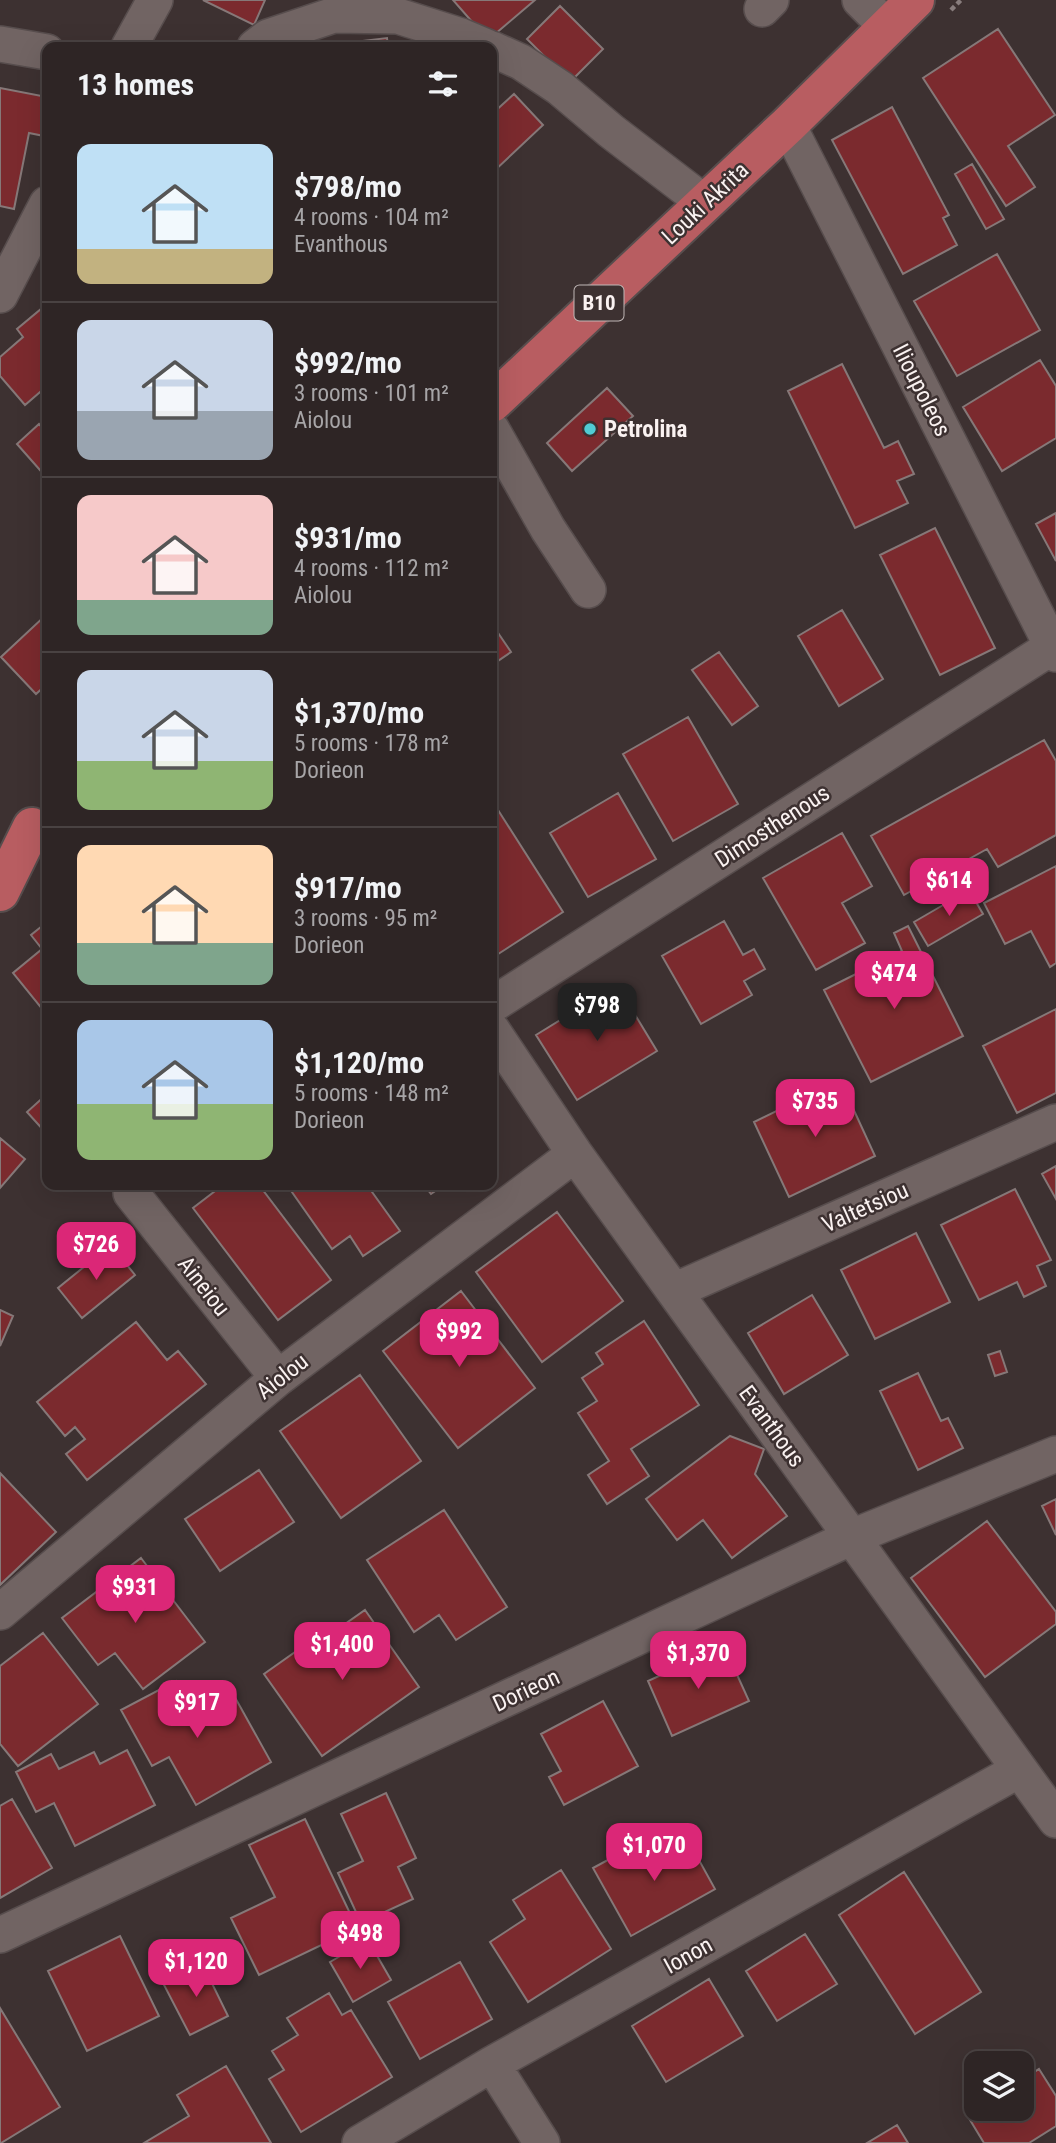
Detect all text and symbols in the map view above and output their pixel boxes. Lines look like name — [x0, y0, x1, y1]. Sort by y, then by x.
icon: filters — [424, 65, 462, 103]
text: 13 homes — [77, 67, 194, 102]
street label: Louki Akrita — [657, 157, 754, 250]
text: $798/mo — [294, 169, 402, 204]
icon: home — [133, 172, 217, 256]
text: 4 rooms · 104 m² — [294, 204, 449, 231]
text: Evanthous — [294, 231, 388, 258]
road number: B10 — [574, 286, 624, 320]
street label: Ilioupoleos — [887, 340, 956, 441]
text: $992/mo — [294, 345, 402, 380]
icon: home — [133, 348, 217, 432]
text: 3 rooms · 101 m² — [294, 380, 449, 407]
text: Aiolou — [294, 407, 352, 434]
place label: Petrolina — [604, 416, 688, 443]
marker: Petrolina — [582, 421, 598, 437]
text: $931/mo — [294, 520, 402, 555]
icon: home — [133, 523, 217, 607]
text: 4 rooms · 112 m² — [294, 555, 449, 582]
text: Aiolou — [294, 582, 352, 609]
text: $1,370/mo — [294, 695, 424, 730]
icon: home — [133, 698, 217, 782]
text: 5 rooms · 178 m² — [294, 730, 449, 757]
text: Dorieon — [294, 757, 364, 784]
street label: Dimosthenous — [710, 779, 834, 873]
pin: $614 — [908, 858, 990, 918]
text: $614 — [926, 867, 972, 894]
text: $917/mo — [294, 870, 402, 905]
icon: home — [133, 873, 217, 957]
text: 3 rooms · 95 m² — [294, 905, 437, 932]
text: Dorieon — [294, 932, 364, 959]
pin: $474 — [853, 951, 935, 1011]
text: $474 — [871, 960, 917, 987]
pin: $798 — [556, 984, 638, 1043]
text: $798 — [574, 992, 620, 1019]
text: $1,120/mo — [294, 1045, 424, 1080]
icon: home — [133, 1048, 217, 1132]
text: 5 rooms · 148 m² — [294, 1080, 449, 1107]
pin: $735 — [774, 1080, 856, 1139]
text: $735 — [792, 1088, 838, 1115]
text: Dorieon — [294, 1107, 364, 1134]
street label: Valtetsiou — [818, 1177, 912, 1238]
pin: $726 — [55, 1222, 137, 1282]
text: $726 — [73, 1231, 119, 1258]
street label: Aineiou — [172, 1251, 235, 1322]
pin: $992 — [418, 1310, 500, 1369]
text: $992 — [436, 1318, 482, 1345]
street label: Aiolou — [251, 1348, 313, 1405]
street label: Evanthous — [733, 1380, 810, 1472]
pin: $931 — [94, 1566, 176, 1625]
text: $931 — [112, 1574, 158, 1601]
pin: $1,400 — [285, 1622, 399, 1682]
text: $1,400 — [310, 1631, 374, 1658]
pin: $1,370 — [641, 1632, 755, 1691]
text: $1,370 — [666, 1640, 730, 1667]
street label: Dorieon — [489, 1663, 564, 1718]
pin: $917 — [156, 1680, 238, 1740]
text: $917 — [174, 1689, 220, 1716]
pin: $1,070 — [597, 1824, 711, 1883]
text: $1,070 — [622, 1832, 686, 1859]
pin: $498 — [319, 1912, 401, 1971]
text: $498 — [337, 1920, 383, 1947]
street label: Ionon — [659, 1931, 717, 1980]
pin: $1,120 — [139, 1940, 253, 1999]
text: $1,120 — [164, 1948, 228, 1975]
map controls — [964, 2051, 1034, 2121]
button: layers — [964, 2051, 1034, 2121]

